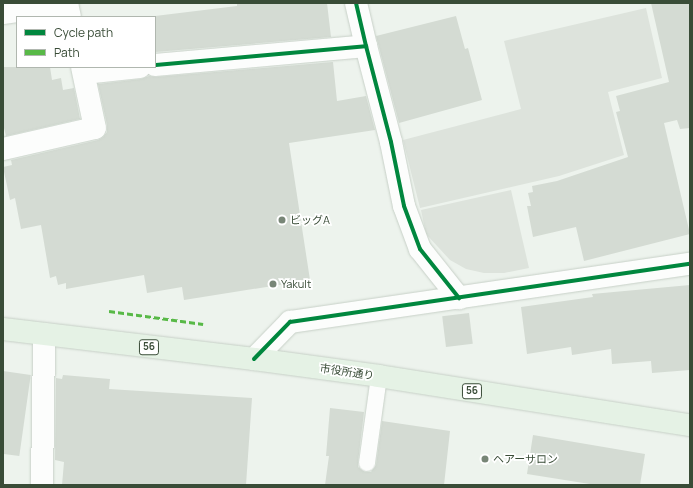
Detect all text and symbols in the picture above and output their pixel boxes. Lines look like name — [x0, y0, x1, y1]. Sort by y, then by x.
legend — [16, 16, 156, 68]
text: Cycle path — [54, 24, 113, 41]
text: Path — [54, 44, 80, 61]
place label: ビッグA — [290, 213, 330, 227]
marker: ビッグA — [277, 215, 287, 225]
place label: Yakult — [281, 277, 311, 291]
marker: Yakult — [268, 279, 278, 289]
road number: 56 — [138, 339, 160, 355]
street label: 市役所通り — [319, 362, 375, 382]
road number: 56 — [461, 383, 483, 399]
place label: ヘアーサロン — [493, 452, 558, 466]
marker: ヘアーサロン — [480, 454, 490, 464]

